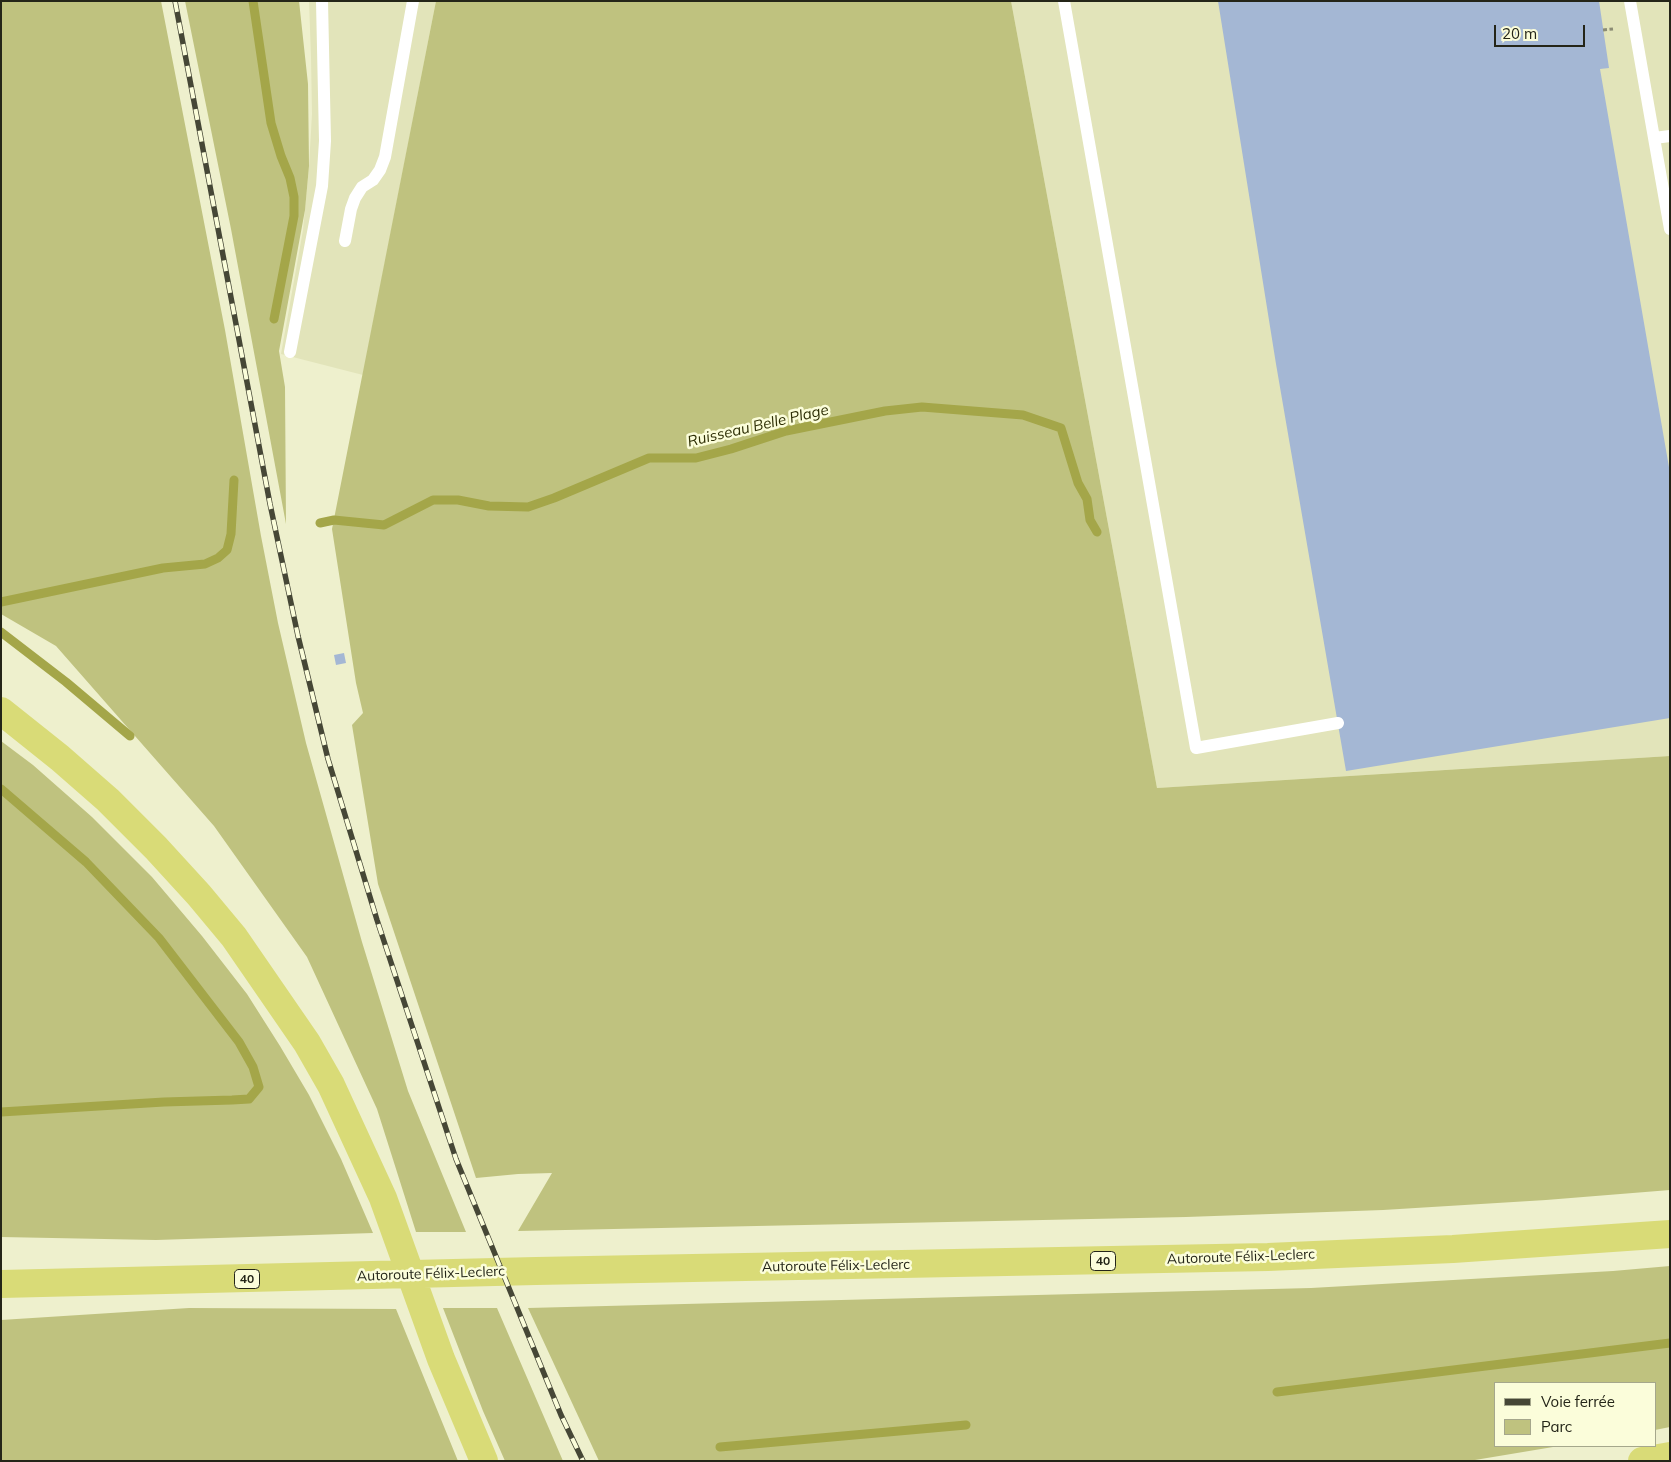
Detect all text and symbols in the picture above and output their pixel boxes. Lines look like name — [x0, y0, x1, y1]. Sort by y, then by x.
scale bar — [1496, 15, 1587, 47]
text: 20 m — [1502, 24, 1537, 43]
water label: Ruisseau Belle Plage — [686, 401, 830, 451]
street label: Autoroute Félix-Leclerc — [1167, 1246, 1315, 1268]
road number: 40 — [1090, 1252, 1116, 1270]
street label: Autoroute Félix-Leclerc — [762, 1256, 910, 1276]
street label: Autoroute Félix-Leclerc — [357, 1263, 505, 1285]
road number: 40 — [234, 1270, 260, 1288]
legend — [1494, 1382, 1656, 1447]
text: Voie ferrée — [1541, 1392, 1615, 1411]
text: Parc — [1541, 1417, 1572, 1436]

